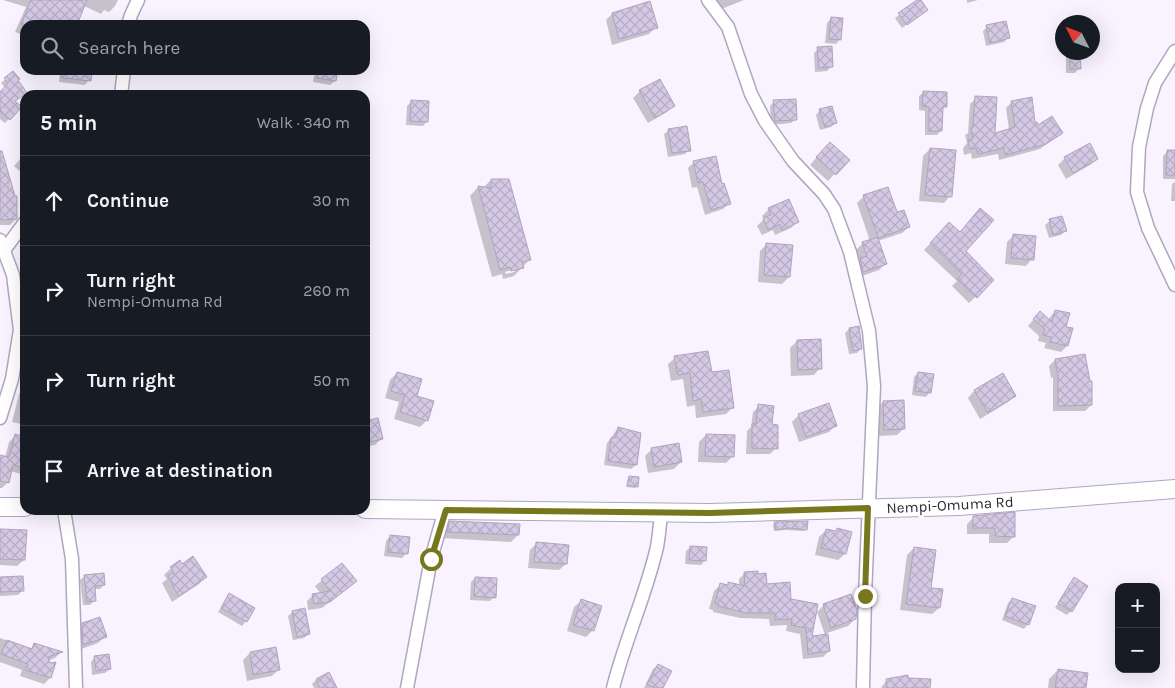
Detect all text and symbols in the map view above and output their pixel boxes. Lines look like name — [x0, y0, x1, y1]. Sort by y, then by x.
north arrow — [1055, 15, 1100, 60]
search box — [20, 20, 370, 75]
icon: search — [38, 34, 66, 62]
text: Search here — [78, 37, 180, 59]
text: 5 min — [40, 111, 97, 135]
text: Walk · 340 m — [257, 113, 350, 132]
icon: ahead — [40, 187, 68, 215]
text: Continue — [87, 190, 169, 212]
text: 30 m — [312, 191, 350, 210]
text: Turn right — [87, 270, 176, 292]
icon: right — [40, 277, 68, 305]
text: 260 m — [303, 281, 350, 300]
text: Nempi-Omuma Rd — [87, 292, 223, 311]
icon: right — [40, 367, 68, 395]
text: Turn right — [87, 370, 176, 392]
text: 50 m — [313, 371, 350, 390]
icon: arrive — [40, 457, 68, 485]
text: Arrive at destination — [87, 460, 273, 482]
street label: Nempi-Omuma Rd — [886, 493, 1014, 517]
route start — [420, 548, 443, 571]
map controls — [1115, 583, 1160, 673]
button: + — [1115, 583, 1160, 628]
route end — [854, 585, 877, 608]
button: − — [1115, 628, 1160, 673]

